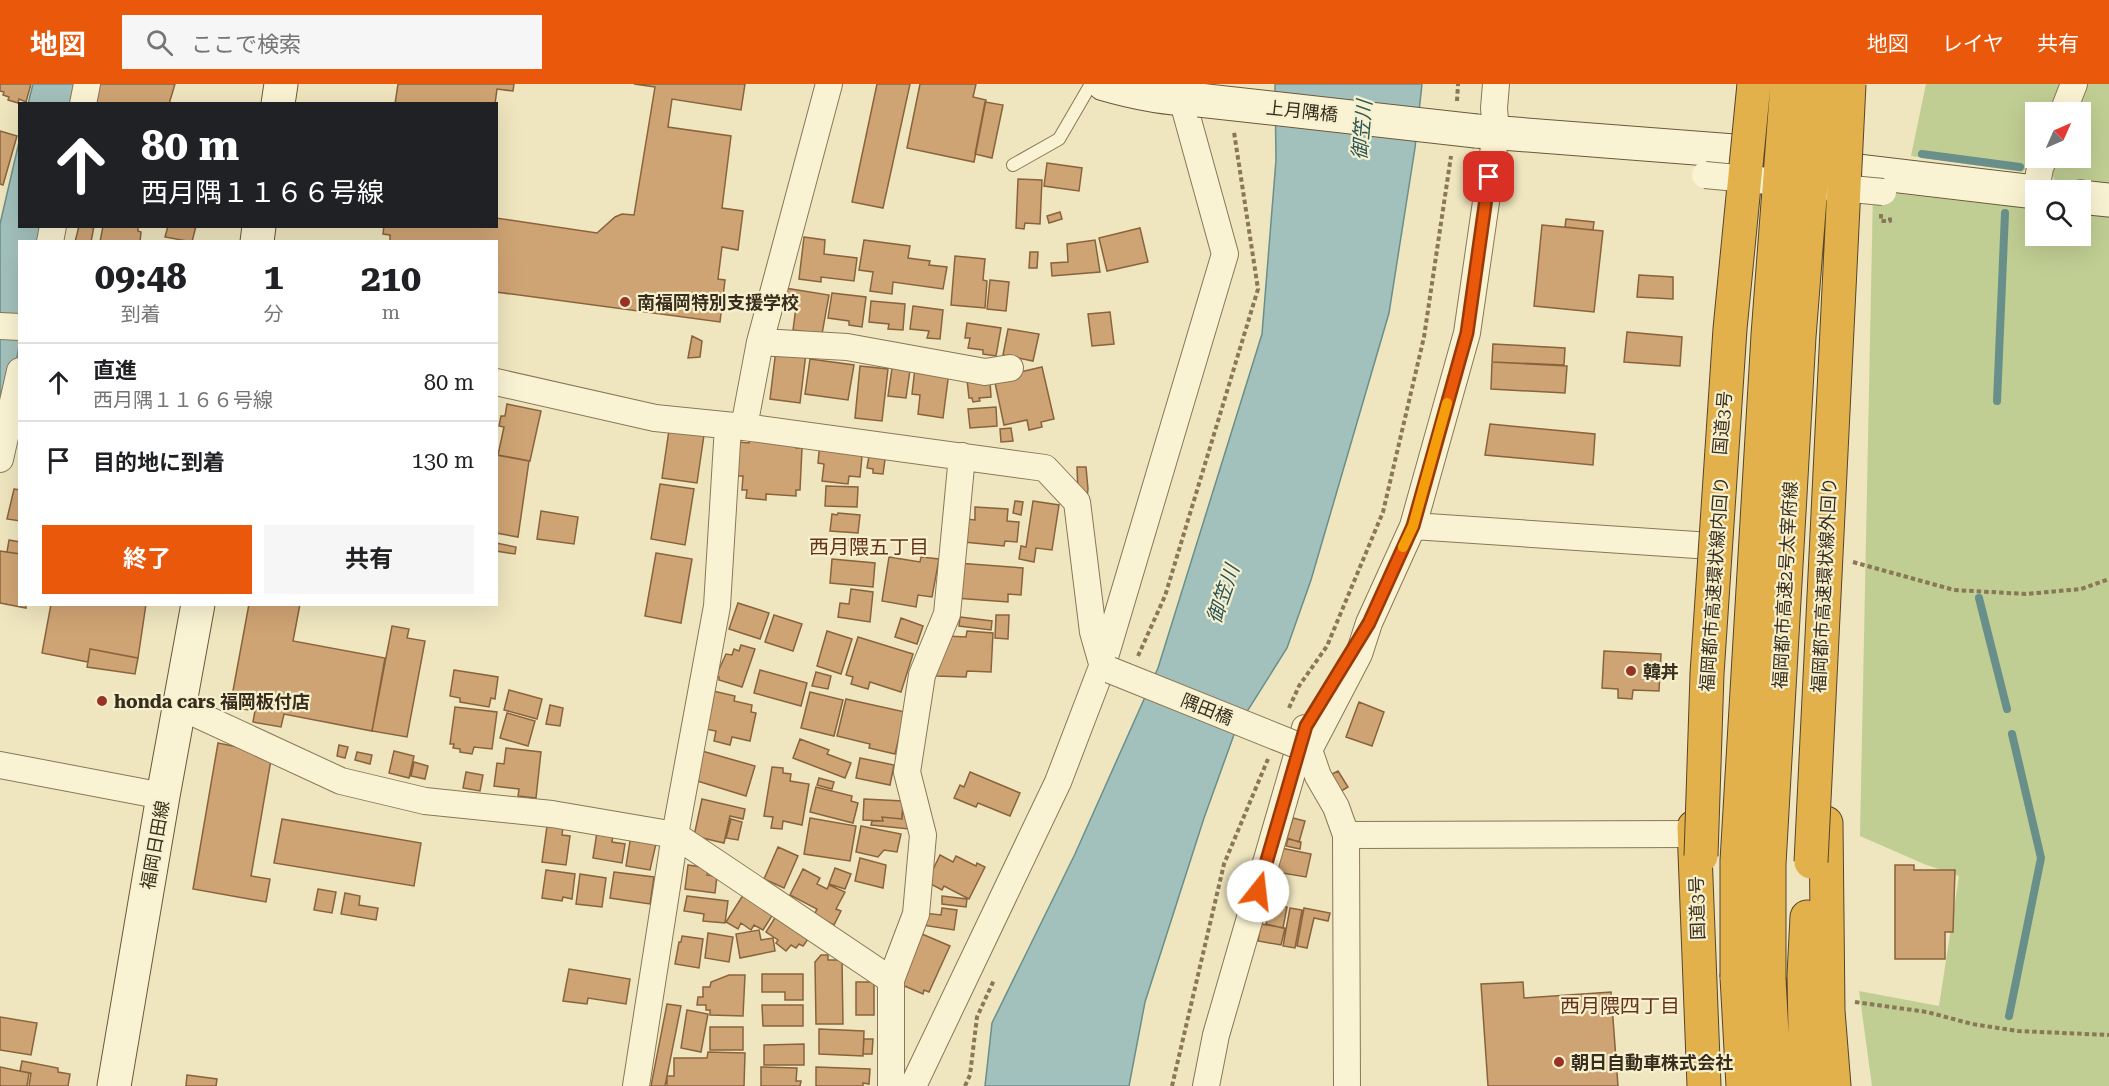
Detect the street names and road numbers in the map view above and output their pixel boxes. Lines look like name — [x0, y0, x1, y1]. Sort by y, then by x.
street label: 上月隅橋 — [1265, 97, 1339, 125]
street label: 国道3号 — [1709, 390, 1735, 456]
street label: 福岡都市高速環状線内回り — [1696, 476, 1732, 692]
street label: 福岡都市高速環状線外回り — [1808, 477, 1840, 693]
street label: 福岡都市高速2号太宰府線 — [1769, 481, 1801, 689]
street label: 隅田橋 — [1178, 689, 1236, 729]
street label: 福岡日田線 — [137, 799, 173, 891]
street label: 国道3号 — [1685, 876, 1709, 940]

